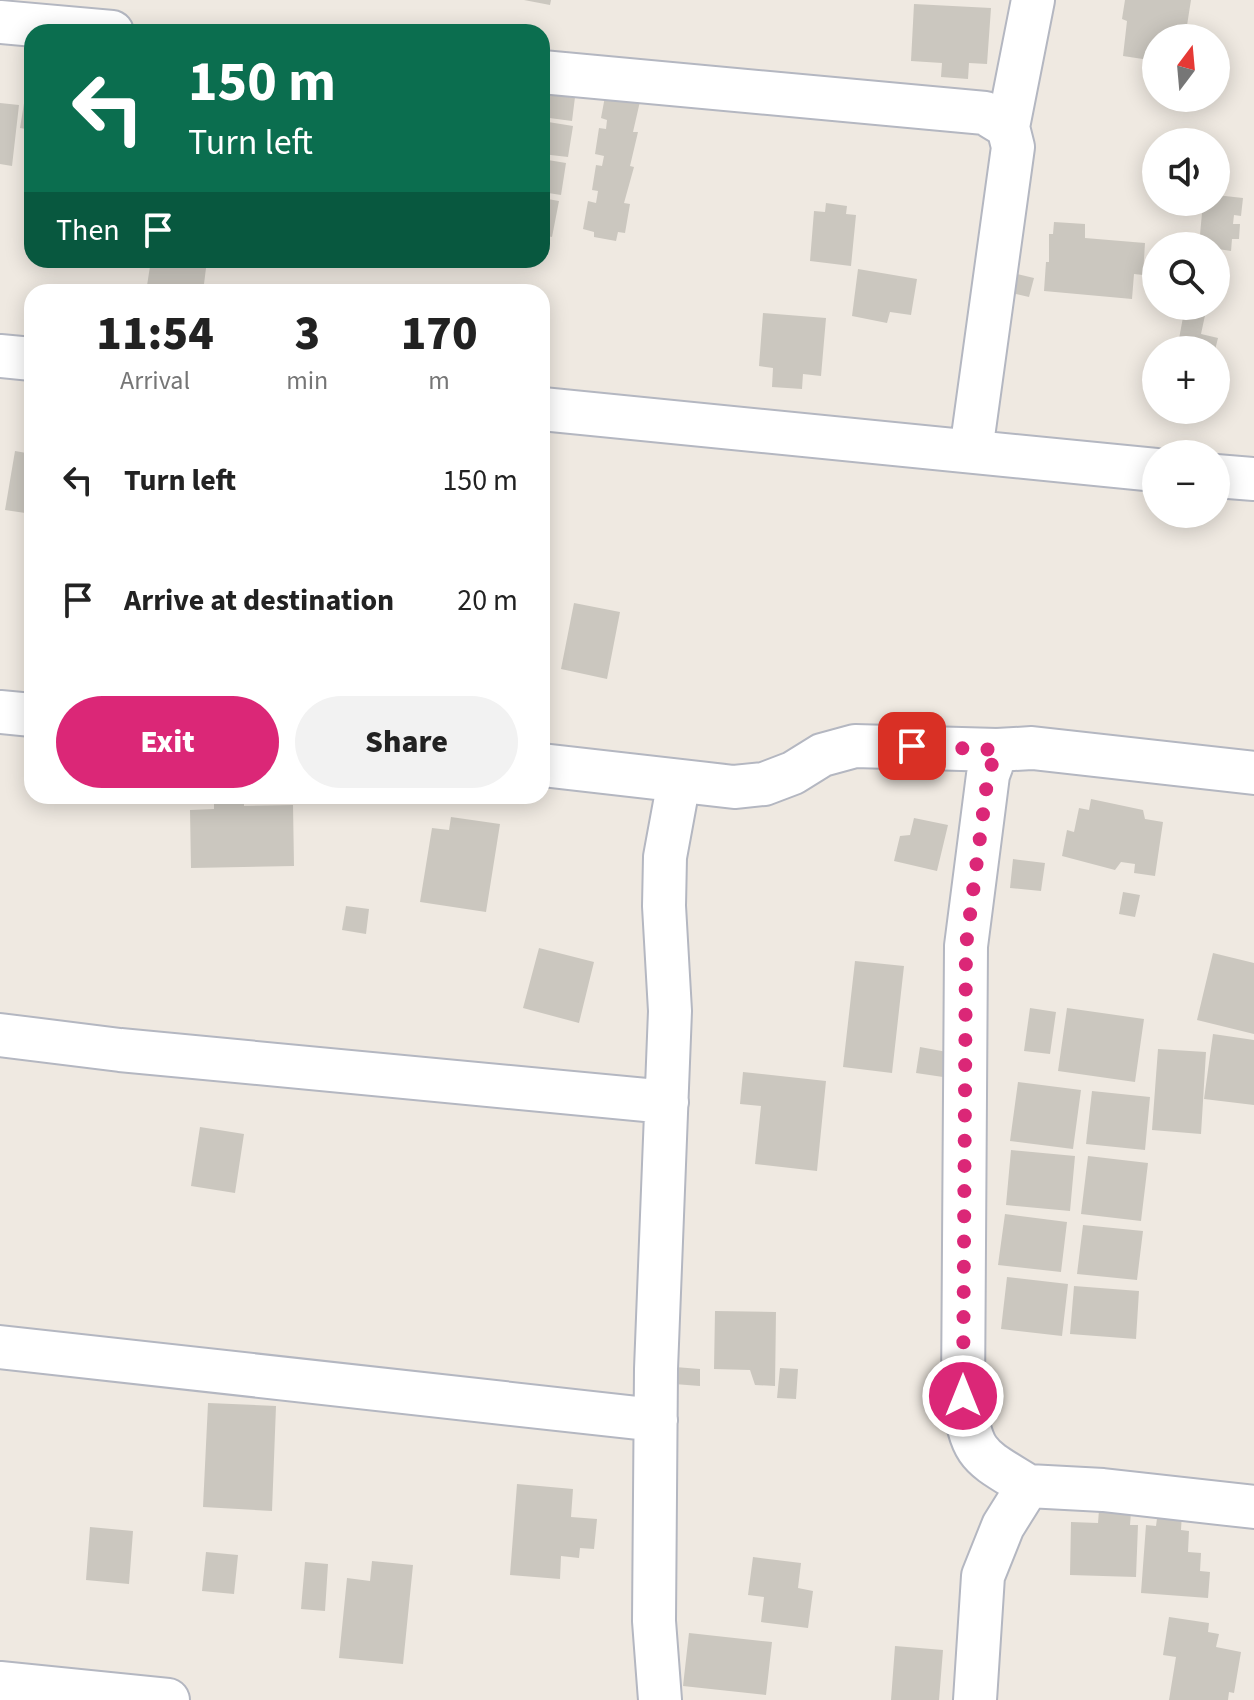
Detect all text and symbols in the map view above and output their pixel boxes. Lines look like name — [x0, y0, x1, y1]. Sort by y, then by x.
north arrow — [1142, 24, 1230, 112]
map controls — [1142, 24, 1230, 528]
text: 150 m — [188, 43, 336, 122]
icon: left — [56, 56, 160, 160]
text: Turn left — [188, 117, 313, 168]
button: sound — [1142, 128, 1230, 216]
icon: arrive — [136, 208, 180, 252]
text: Then — [56, 209, 120, 252]
button: search — [1142, 232, 1230, 320]
text: 11:54 — [96, 300, 214, 368]
text: 3 — [294, 300, 320, 368]
text: 170 — [401, 300, 478, 368]
button: + — [1142, 336, 1230, 424]
text: Arrival — [120, 362, 190, 399]
text: min — [286, 362, 328, 399]
text: m — [428, 362, 450, 399]
button: − — [1142, 440, 1230, 528]
icon: left — [56, 458, 100, 502]
text: Turn left — [124, 459, 236, 502]
text: 150 m — [442, 459, 518, 502]
icon: arrive — [56, 578, 100, 622]
text: Arrive at destination — [124, 579, 394, 622]
text: 20 m — [457, 579, 518, 622]
button: Exit — [56, 696, 279, 788]
button: Share — [295, 696, 518, 788]
pin — [878, 712, 946, 780]
icon: arrive — [890, 724, 934, 768]
position arrow — [921, 1354, 1005, 1438]

